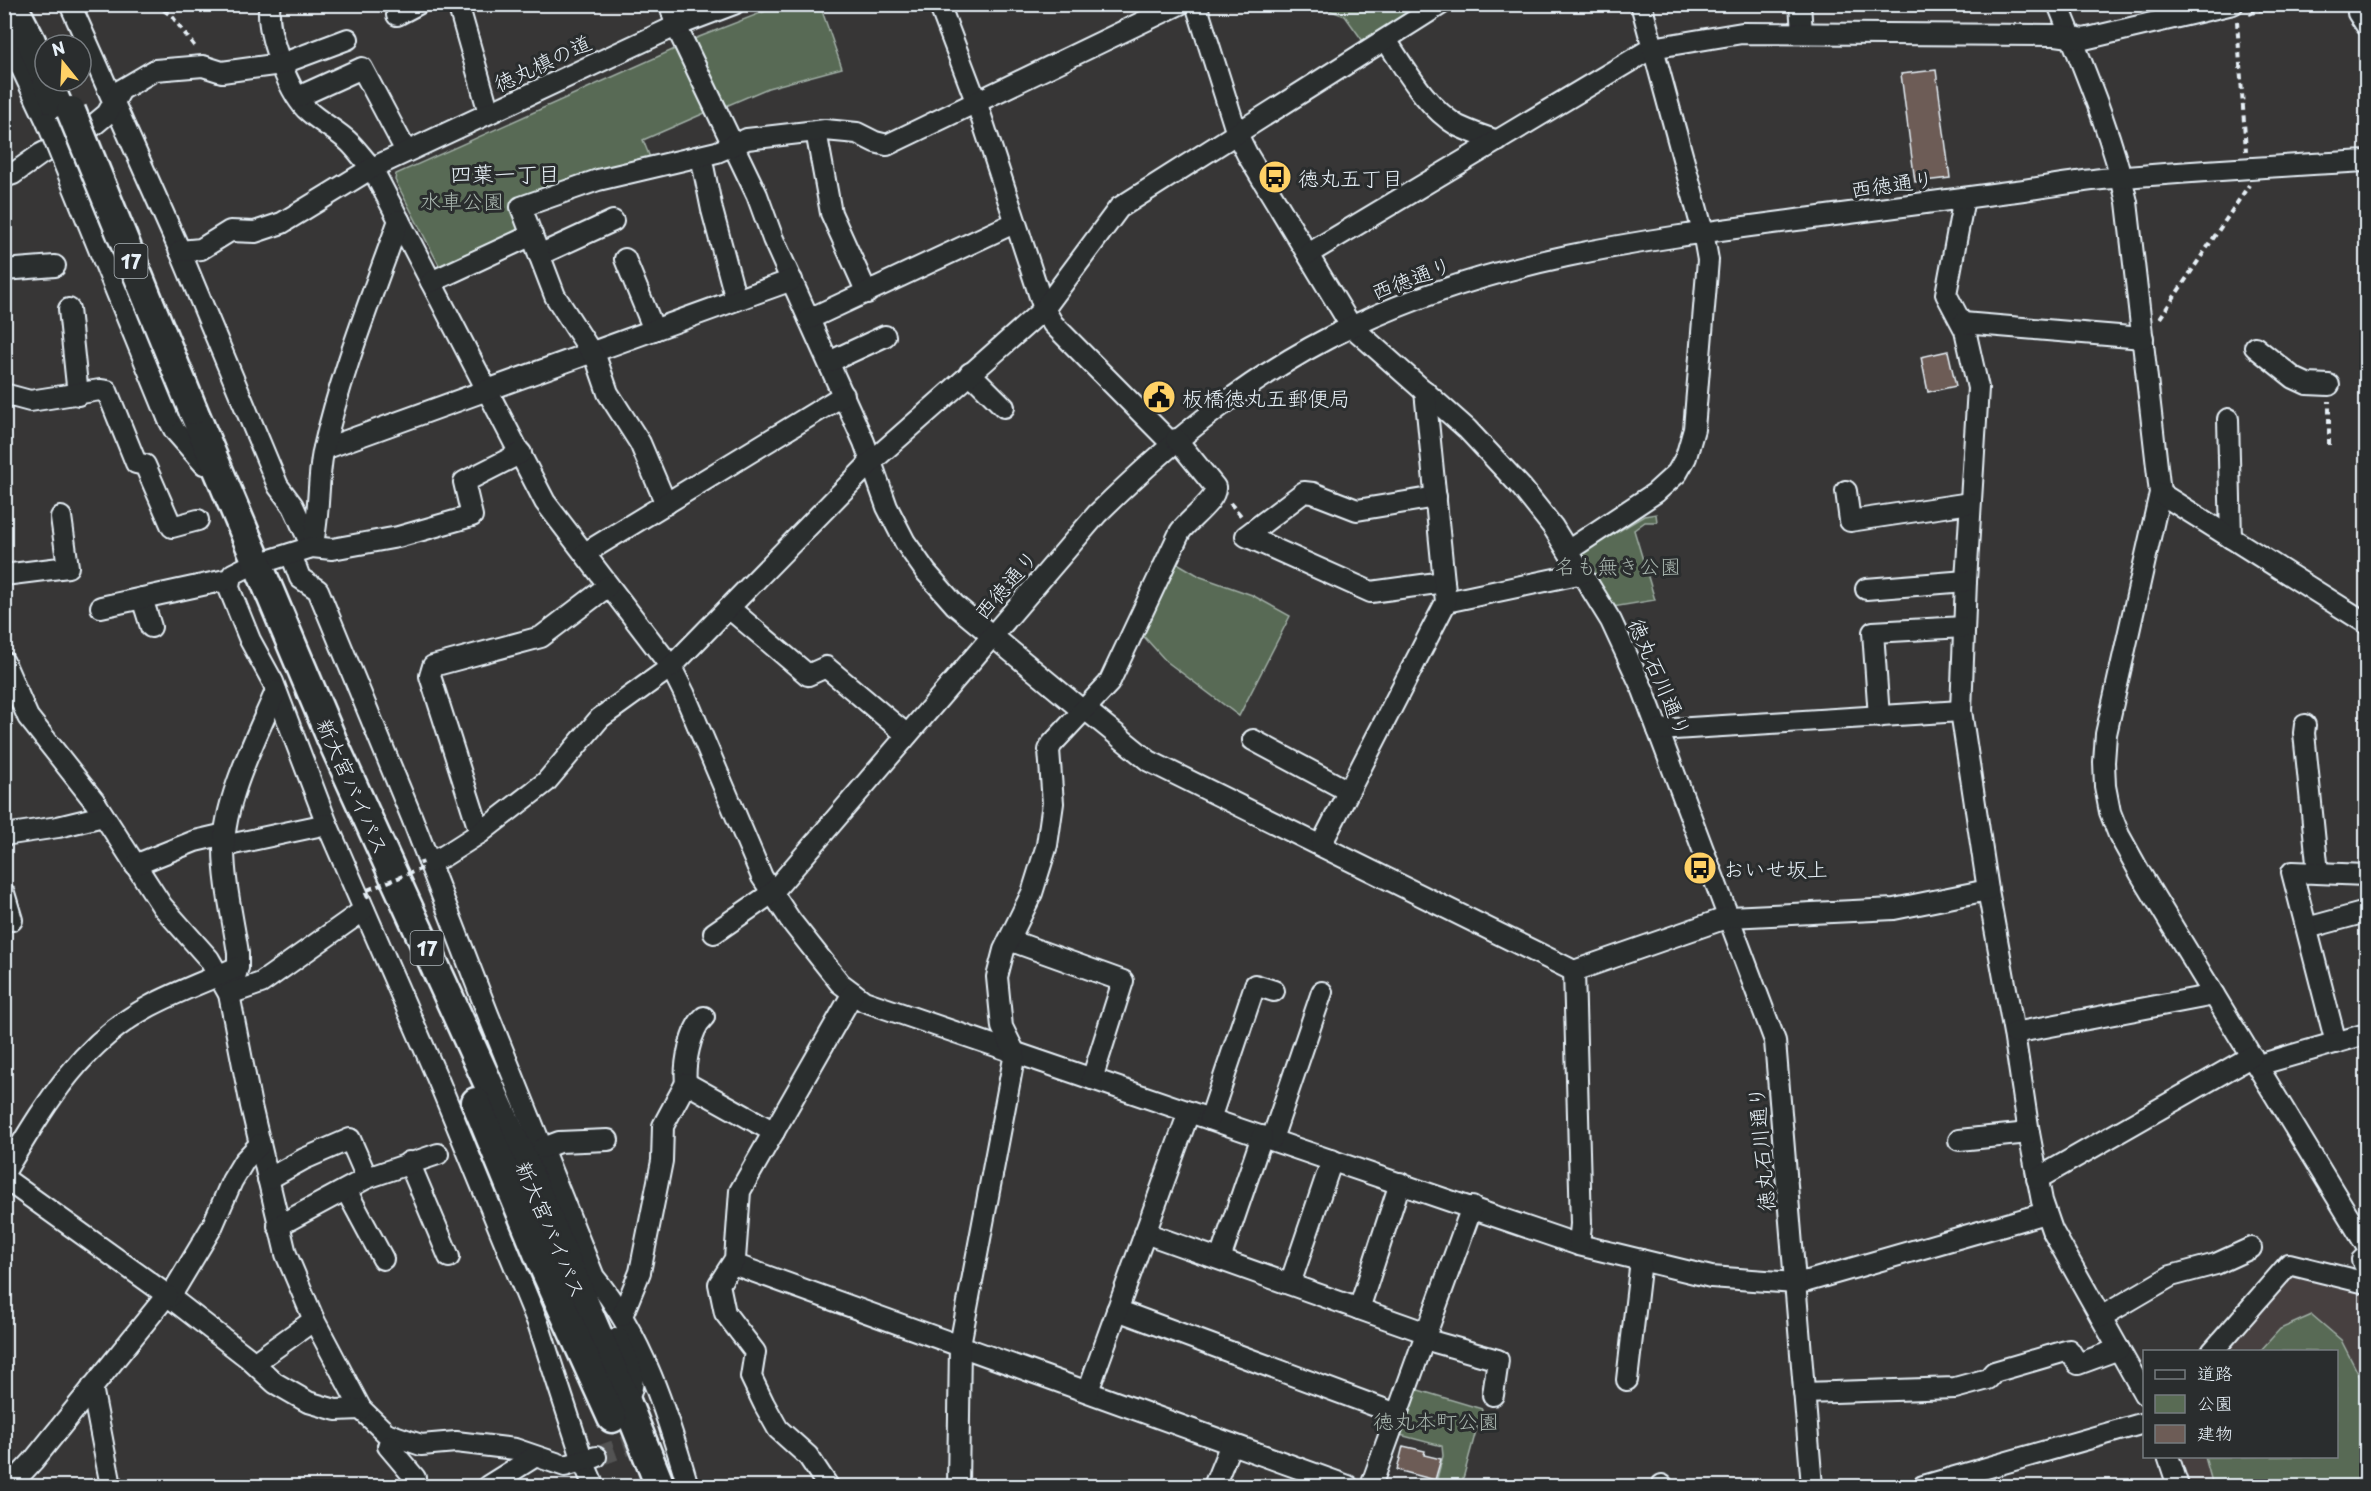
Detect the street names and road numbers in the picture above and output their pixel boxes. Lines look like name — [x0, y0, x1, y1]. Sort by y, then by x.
street label: 徳丸槙の道 — [488, 25, 596, 99]
street label: 西徳通り — [1848, 161, 1936, 205]
road number: 17 — [114, 244, 148, 278]
street label: 西徳通り — [1366, 247, 1456, 307]
street label: 西徳通り — [965, 542, 1045, 626]
street label: 徳丸石川通り — [1622, 613, 1700, 741]
street label: 新大宮バイパス — [310, 713, 398, 859]
road number: 17 — [410, 931, 444, 965]
street label: 徳丸石川通り — [1739, 1085, 1781, 1213]
street label: 新大宮バイパス — [509, 1155, 595, 1303]

